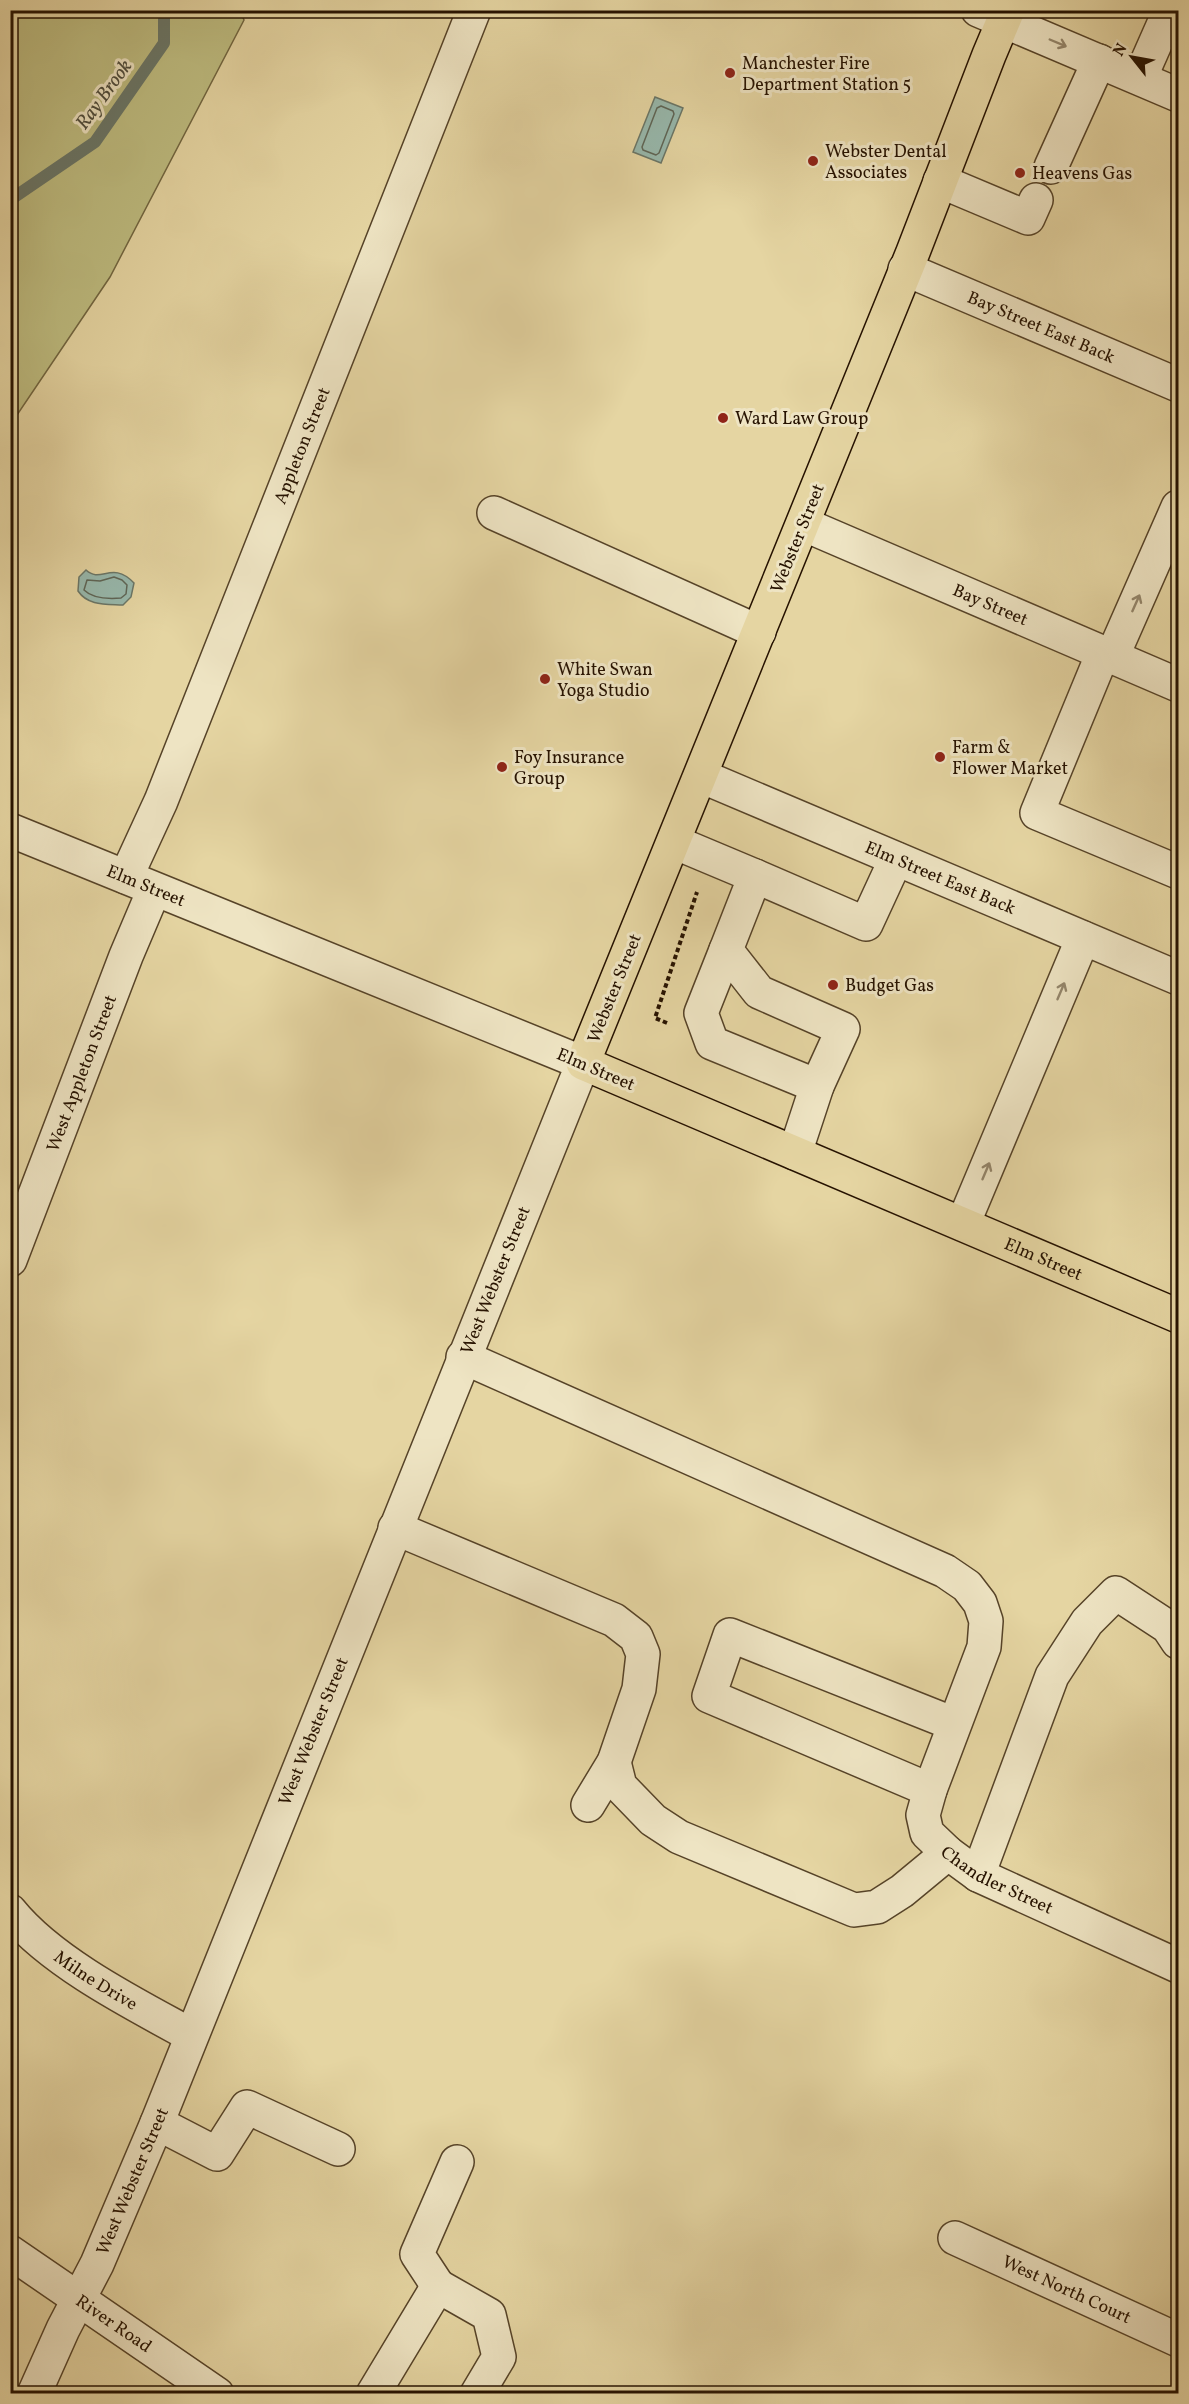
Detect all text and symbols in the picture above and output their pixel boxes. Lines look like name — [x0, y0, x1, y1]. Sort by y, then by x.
north arrow — [1102, 27, 1162, 87]
one-way arrow — [1048, 38, 1066, 50]
text: N — [1108, 39, 1133, 61]
place label: Manchester Fire Department Station 5 — [742, 52, 911, 98]
water label: Ray Brook — [70, 54, 140, 136]
marker: Manchester Fire Department Station 5 — [723, 66, 737, 80]
place label: Webster Dental Associates — [825, 140, 947, 186]
marker: Webster Dental Associates — [806, 154, 820, 168]
place label: Heavens Gas — [1032, 162, 1132, 187]
marker: Heavens Gas — [1013, 166, 1027, 180]
street label: Bay Street East Back — [963, 286, 1119, 371]
street label: Appleton Street — [269, 384, 337, 508]
place label: Ward Law Group — [735, 407, 868, 432]
marker: Ward Law Group — [716, 411, 730, 425]
street label: Webster Street — [765, 480, 832, 597]
street label: Bay Street — [948, 579, 1031, 633]
one-way arrow — [1131, 595, 1142, 613]
place label: White Swan Yoga Studio — [557, 658, 653, 704]
marker: White Swan Yoga Studio — [538, 672, 552, 686]
place label: Farm & Flower Market — [952, 736, 1068, 782]
place label: Foy Insurance Group — [514, 746, 624, 792]
marker: Farm & Flower Market — [933, 750, 947, 764]
marker: Foy Insurance Group — [495, 760, 509, 774]
street label: Elm Street East Back — [861, 836, 1019, 922]
street label: Elm Street — [102, 860, 189, 914]
street label: Webster Street — [582, 930, 649, 1047]
place label: Budget Gas — [845, 974, 934, 999]
marker: Budget Gas — [826, 978, 840, 992]
one-way arrow — [1056, 982, 1067, 1000]
street label: West Appleton Street — [41, 991, 124, 1156]
street label: Elm Street — [552, 1043, 638, 1098]
one-way arrow — [981, 1162, 992, 1180]
street label: West Webster Street — [455, 1203, 538, 1358]
street label: Elm Street — [1000, 1232, 1086, 1288]
street label: West Webster Street — [273, 1654, 356, 1809]
street label: Chandler Street — [934, 1841, 1057, 1921]
street label: Milne Drive — [48, 1946, 142, 2017]
street label: West Webster Street — [91, 2104, 176, 2259]
street label: West North Court — [998, 2250, 1135, 2331]
street label: River Road — [70, 2289, 156, 2360]

